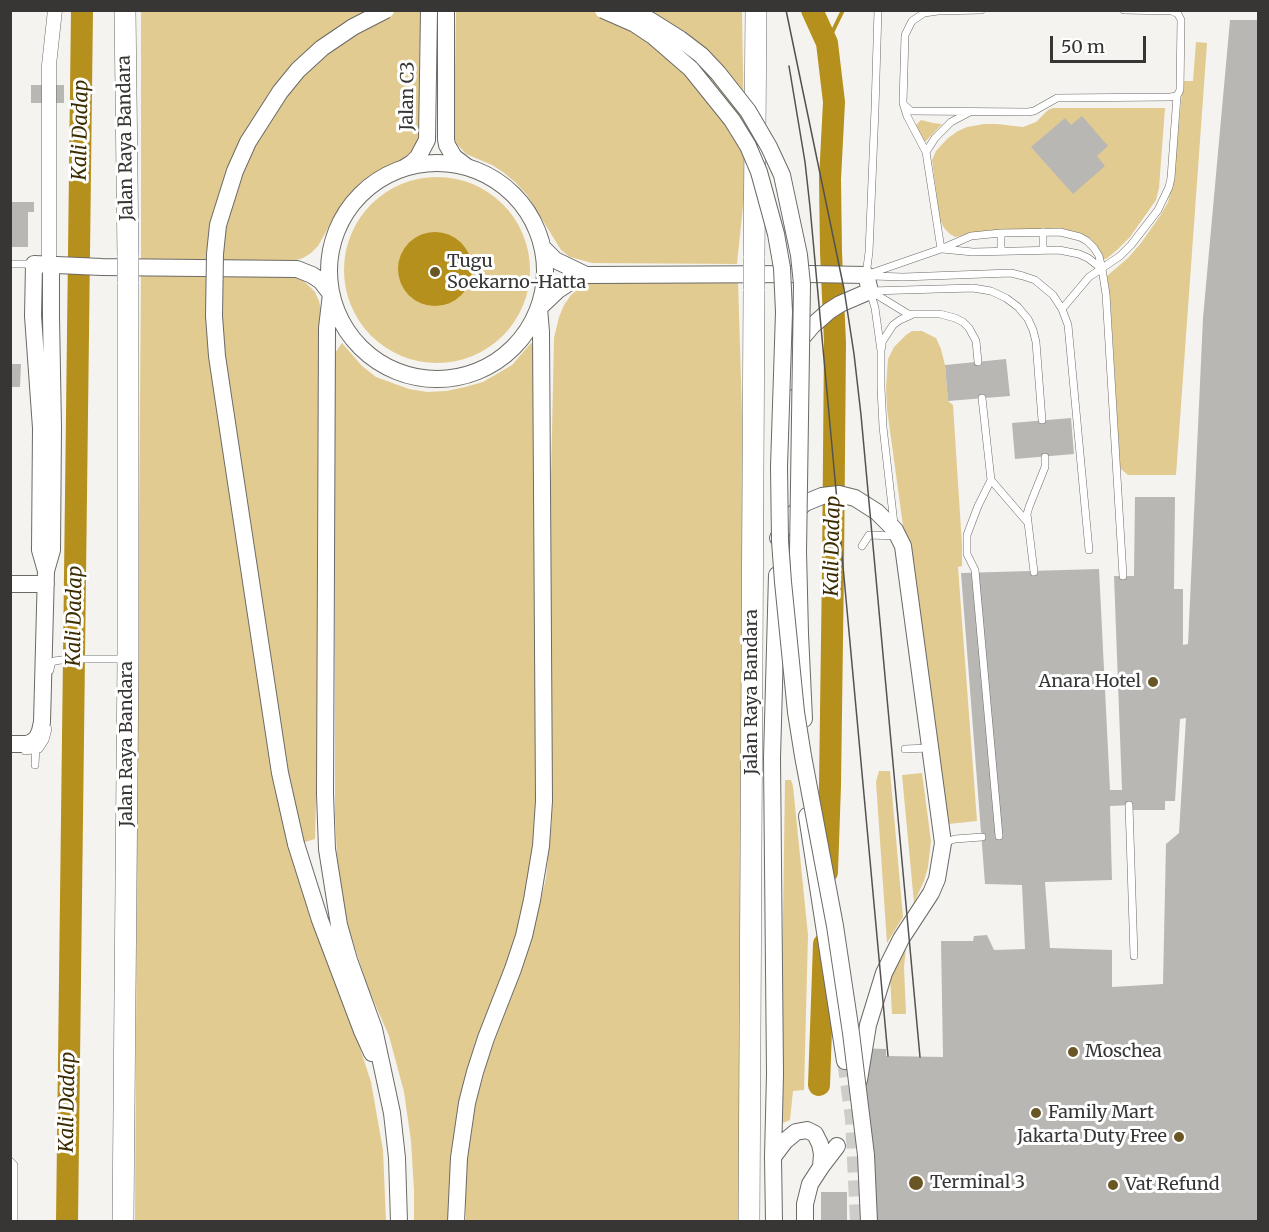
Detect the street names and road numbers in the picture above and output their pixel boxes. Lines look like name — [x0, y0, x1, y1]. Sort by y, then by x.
street label: Jalan Raya Bandara — [114, 55, 138, 221]
street label: Jalan C3 — [397, 61, 419, 131]
street label: Jalan Raya Bandara — [741, 609, 763, 775]
street label: Jalan Raya Bandara — [116, 661, 138, 827]

